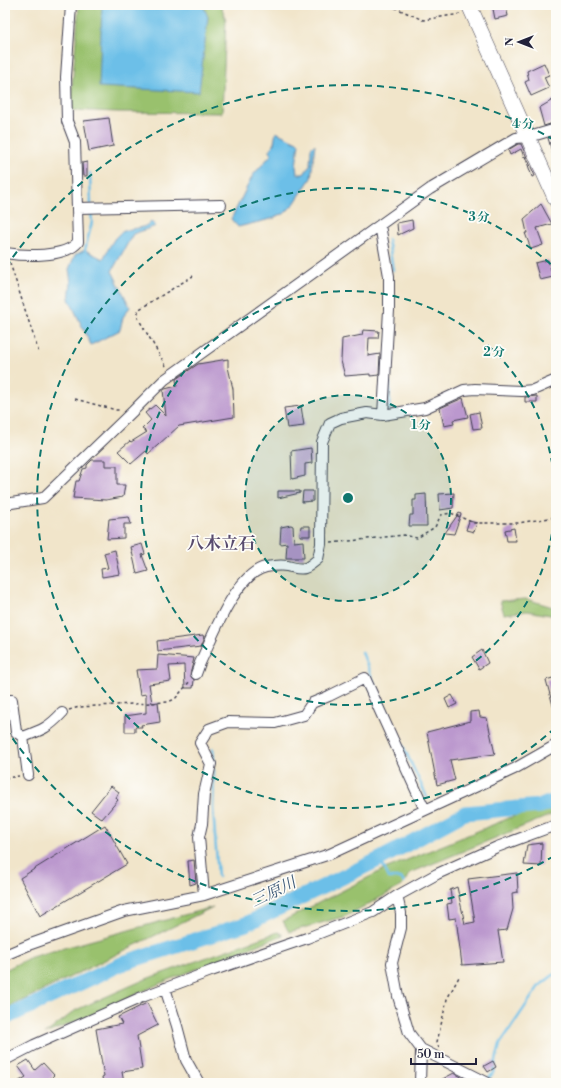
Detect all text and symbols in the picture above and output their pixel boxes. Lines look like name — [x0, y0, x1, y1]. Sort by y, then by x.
north arrow — [499, 22, 539, 62]
text: N — [503, 37, 517, 46]
text: 4 分 — [512, 117, 534, 132]
text: 3 分 — [468, 210, 490, 225]
text: 2 分 — [483, 345, 505, 360]
text: 1 分 — [411, 418, 431, 433]
centre of rings — [341, 491, 355, 505]
district label: 八木立石 — [187, 533, 255, 555]
water label: 三原川 — [247, 872, 301, 911]
scale bar — [411, 1040, 476, 1066]
text: 50 m — [417, 1047, 445, 1062]

